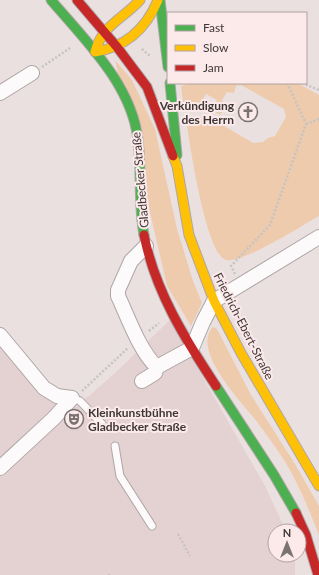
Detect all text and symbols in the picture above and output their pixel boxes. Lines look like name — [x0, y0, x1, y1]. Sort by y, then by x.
legend — [167, 12, 307, 84]
text: Fast — [203, 20, 225, 35]
text: Slow — [203, 40, 229, 55]
text: Jam — [203, 60, 224, 75]
place label: Verkündigung des Herrn — [159, 98, 235, 127]
church icon: Verkündigung des Herrn — [237, 101, 259, 123]
street label: Gladbecker Straße — [128, 131, 152, 229]
street label: Friedrich-Ebert-Straße — [211, 270, 277, 382]
place label: Kleinkunstbühne Gladbecker Straße — [88, 405, 187, 434]
theatre icon: Kleinkunstbühne Gladbecker Straße — [63, 408, 85, 430]
north arrow — [267, 523, 307, 563]
text: N — [283, 526, 291, 539]

